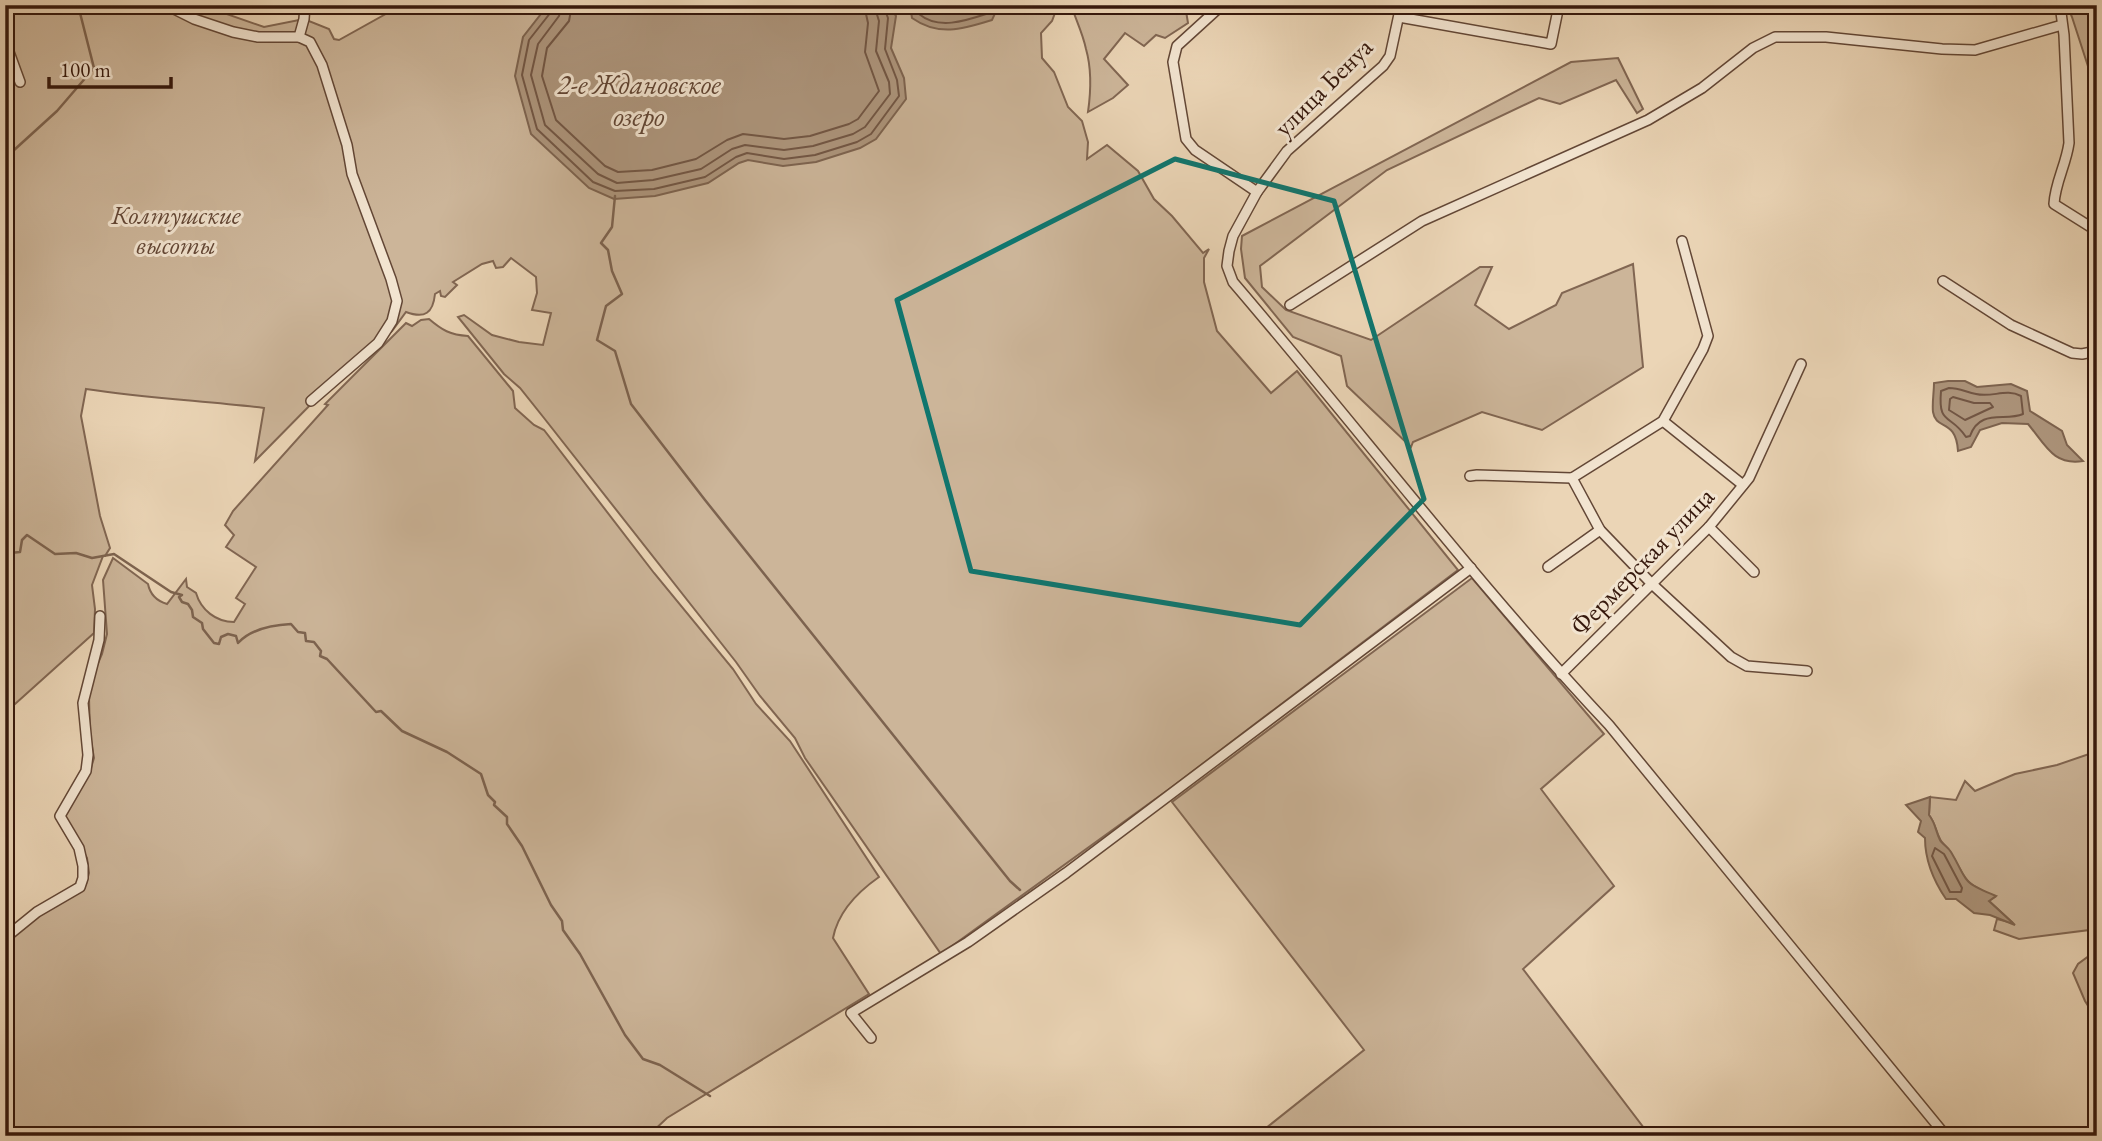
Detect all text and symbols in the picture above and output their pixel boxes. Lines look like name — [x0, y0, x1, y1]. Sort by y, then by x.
street label: улица Бенуа — [1266, 30, 1380, 144]
scale bar — [49, 46, 172, 90]
text: 100 m — [60, 56, 111, 83]
water label: 2-е Ждановское озеро — [557, 66, 721, 134]
park label: Колтушские высоты — [110, 198, 242, 262]
street label: Фермерская улица — [1563, 479, 1722, 642]

